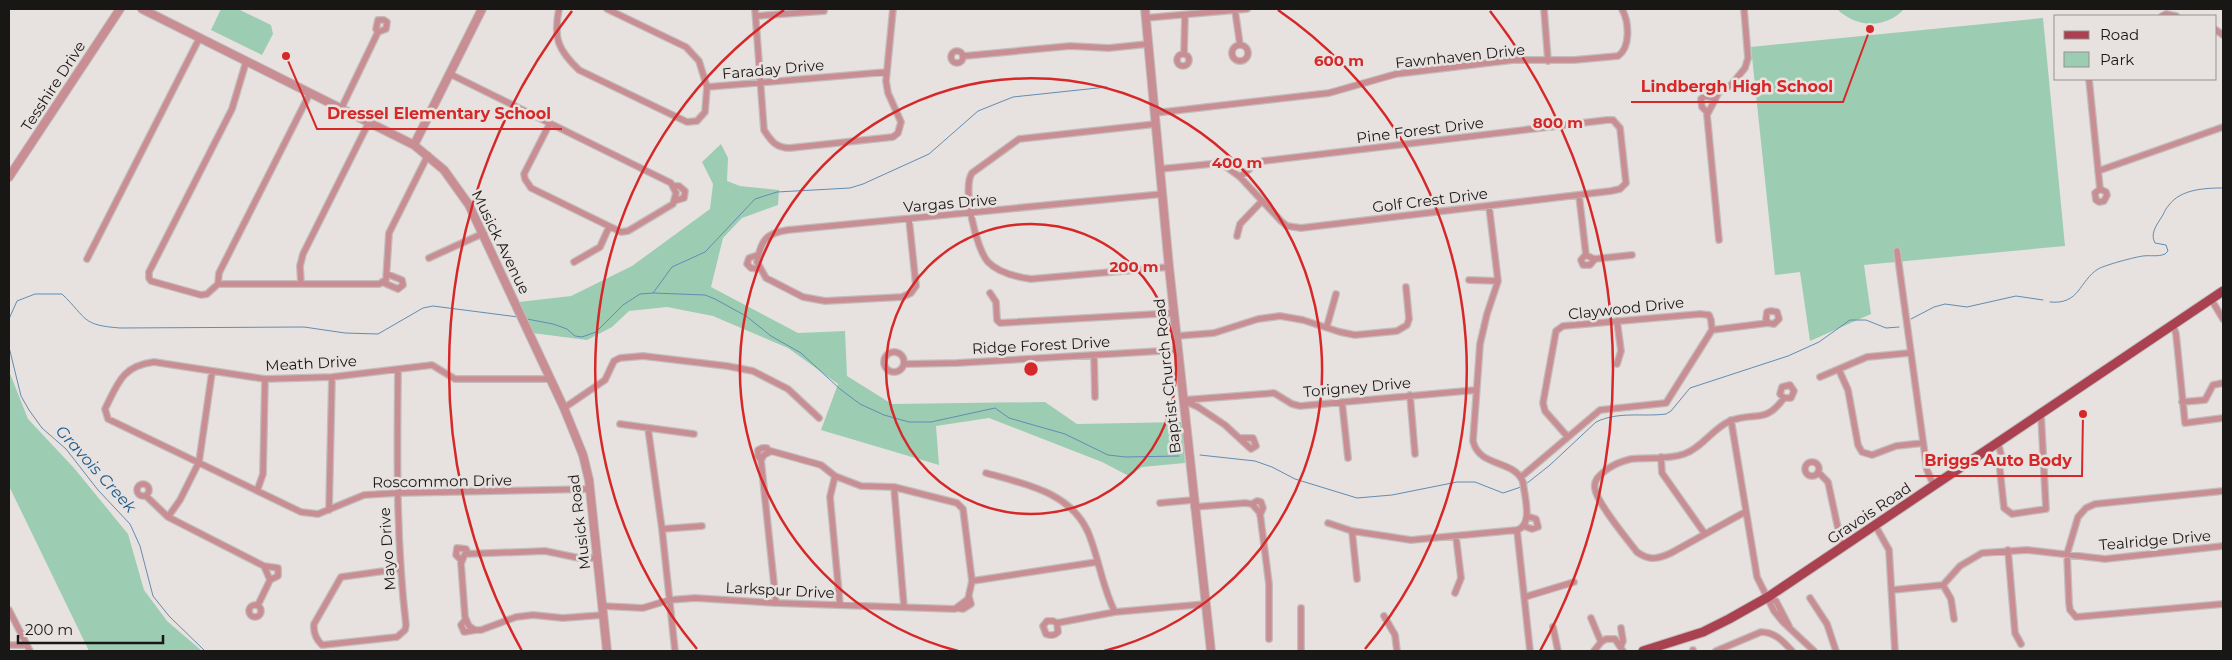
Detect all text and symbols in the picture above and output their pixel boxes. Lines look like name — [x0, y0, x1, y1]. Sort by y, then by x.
legend — [2054, 15, 2217, 80]
text: Road — [2100, 25, 2139, 44]
street label: Tesshire Drive — [17, 37, 89, 135]
street label: Fawnhaven Drive — [1394, 40, 1526, 72]
text: Park — [2100, 50, 2134, 69]
text: 600 m — [1314, 51, 1364, 70]
street label: Faraday Drive — [721, 55, 825, 83]
callout: Lindbergh High School — [1631, 71, 1843, 102]
text: Lindbergh High School — [1641, 77, 1833, 96]
callout: Dressel Elementary School — [317, 98, 562, 129]
text: Dressel Elementary School — [327, 104, 551, 123]
street label: Pine Forest Drive — [1355, 113, 1485, 147]
text: 800 m — [1533, 113, 1583, 132]
text: 400 m — [1212, 153, 1262, 172]
street label: Golf Crest Drive — [1371, 183, 1489, 217]
street label: Musick Avenue — [468, 187, 534, 297]
street label: Vargas Drive — [902, 189, 998, 217]
text: 200 m — [1109, 257, 1159, 276]
street label: Claywood Drive — [1567, 292, 1685, 324]
street label: Baptist Church Road — [1149, 297, 1185, 455]
street label: Ridge Forest Drive — [971, 332, 1111, 358]
street label: Meath Drive — [265, 351, 357, 375]
centre of rings — [1022, 360, 1040, 378]
street label: Torigney Drive — [1302, 373, 1412, 401]
water label: Gravois Creek — [52, 421, 141, 518]
callout: Briggs Auto Body — [1915, 445, 2082, 476]
text: Briggs Auto Body — [1924, 451, 2072, 470]
street label: Roscommon Drive — [372, 470, 512, 492]
street label: Musick Road — [564, 473, 594, 571]
street label: Gravois Road — [1823, 478, 1915, 548]
street label: Mayo Drive — [375, 507, 399, 591]
street label: Tealridge Drive — [2098, 526, 2212, 554]
street label: Larkspur Drive — [725, 578, 835, 602]
scale bar — [18, 612, 162, 644]
text: 200 m — [25, 620, 73, 639]

